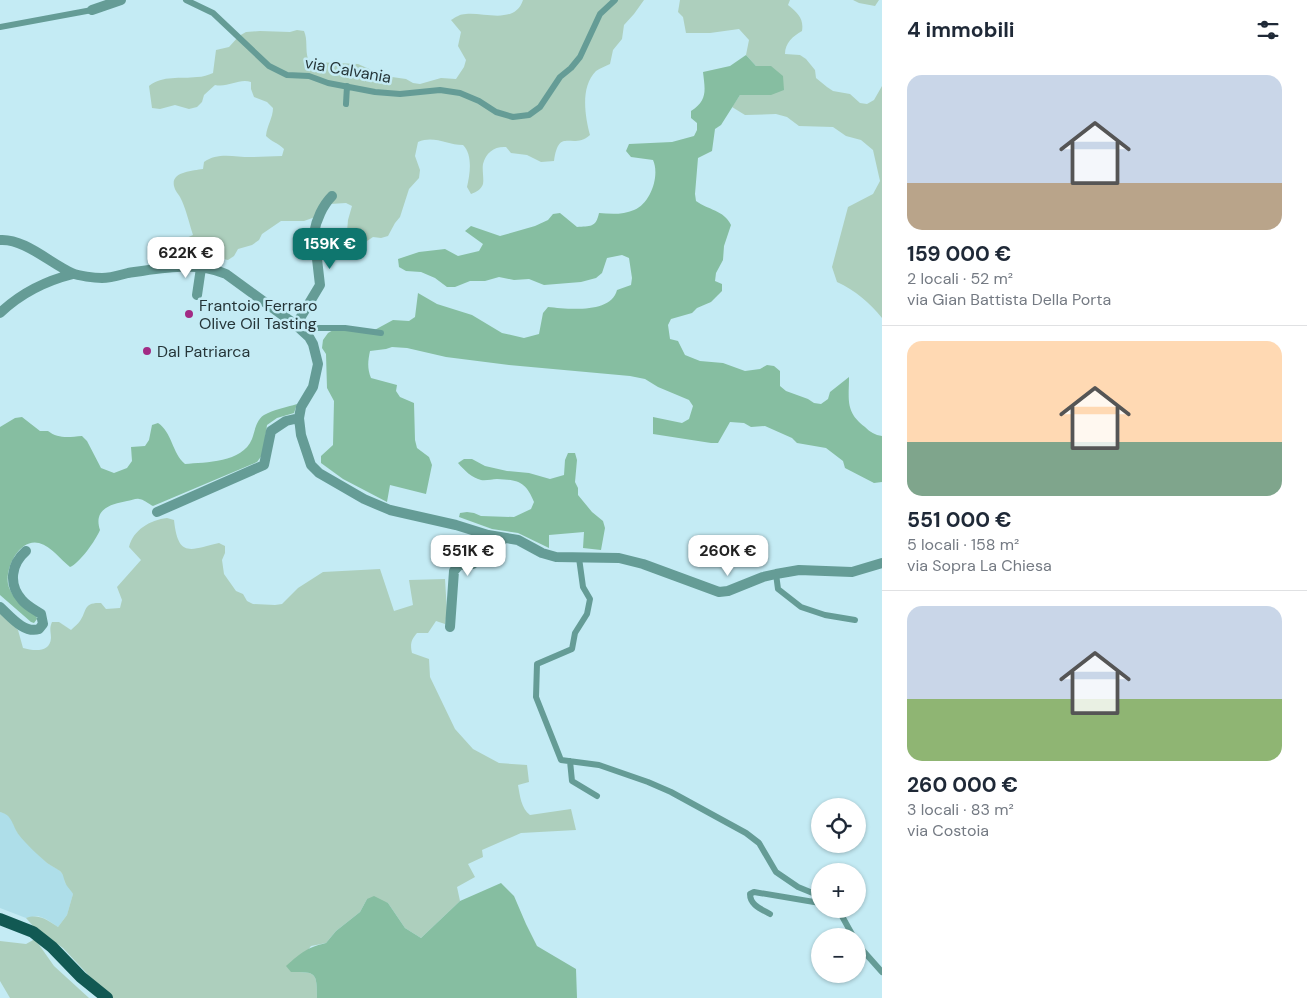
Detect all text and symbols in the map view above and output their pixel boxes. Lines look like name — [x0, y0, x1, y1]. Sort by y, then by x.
text: 4 immobili — [907, 16, 1015, 44]
icon: filters — [1254, 16, 1282, 44]
street label: via Calvania — [303, 52, 393, 88]
icon: home — [1050, 108, 1140, 198]
pin: 159K € — [289, 228, 371, 270]
text: 159K € — [304, 233, 356, 254]
pin: 622K € — [145, 236, 227, 279]
text: 159 000 € — [907, 240, 1011, 268]
text: 622K € — [158, 242, 214, 263]
text: 2 locali · 52 m² — [907, 268, 1013, 289]
text: via Gian Battista Della Porta — [907, 289, 1111, 310]
place label: Frantoio Ferraro Olive Oil Tasting — [199, 295, 317, 334]
marker: Frantoio Ferraro Olive Oil Tasting — [183, 308, 195, 320]
place label: Dal Patriarca — [157, 341, 250, 362]
marker: Dal Patriarca — [141, 345, 153, 357]
icon: home — [1050, 373, 1140, 463]
text: 551 000 € — [907, 506, 1012, 534]
pin: 551K € — [427, 534, 509, 577]
pin: 260K € — [687, 534, 769, 577]
text: 5 locali · 158 m² — [907, 534, 1019, 555]
text: 551K € — [442, 540, 494, 561]
text: 260K € — [699, 540, 757, 561]
text: via Sopra La Chiesa — [907, 555, 1052, 576]
icon: home — [1050, 638, 1140, 728]
text: 260 000 € — [907, 771, 1018, 799]
map controls — [811, 798, 866, 983]
button: locate — [811, 798, 866, 853]
text: 3 locali · 83 m² — [907, 799, 1014, 820]
text: via Costoia — [907, 820, 989, 841]
button: + — [811, 863, 866, 918]
button: − — [811, 928, 866, 983]

